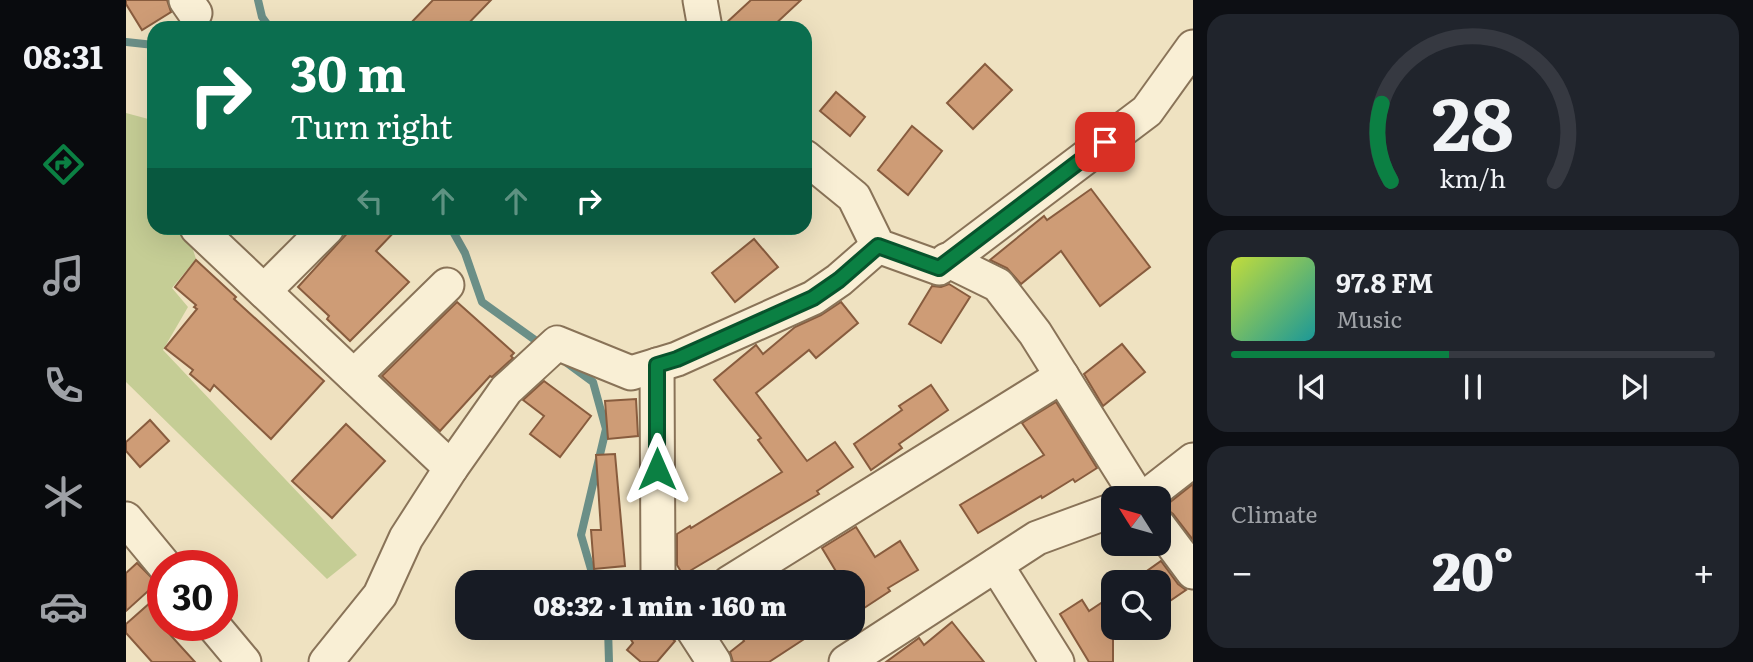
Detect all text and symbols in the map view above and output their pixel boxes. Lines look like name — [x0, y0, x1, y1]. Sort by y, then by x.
text: 08:31 — [23, 31, 103, 79]
text: 30 m — [290, 34, 406, 107]
icon: right — [175, 49, 266, 140]
text: 28 — [1432, 65, 1514, 173]
text: Turn right — [290, 101, 452, 149]
pin — [1075, 112, 1135, 172]
icon: arrive — [1086, 123, 1124, 161]
icon: directions — [39, 140, 88, 189]
text: km/h — [1440, 159, 1506, 196]
icon: left — [351, 182, 389, 220]
icon: ahead — [424, 182, 462, 220]
icon: ahead — [497, 182, 535, 220]
icon: right — [570, 182, 608, 220]
icon: music — [39, 251, 88, 300]
text: 97.8 FM — [1336, 262, 1433, 301]
text: Music — [1336, 301, 1402, 335]
icon: phone — [39, 361, 88, 410]
icon: previous — [1293, 368, 1331, 406]
icon: pause — [1454, 368, 1492, 406]
icon: next — [1615, 368, 1653, 406]
position arrow — [620, 432, 694, 506]
icon: climate — [39, 472, 88, 521]
north arrow — [1101, 486, 1171, 556]
map controls — [1101, 486, 1171, 640]
text: Climate — [1231, 496, 1317, 530]
text: 20° — [1432, 530, 1514, 607]
text: − — [1231, 541, 1253, 598]
text: + — [1693, 541, 1715, 598]
speed limit sign: 30 — [147, 550, 238, 641]
button: search — [1101, 570, 1171, 640]
icon: car — [39, 582, 88, 631]
text: 08:32 · 1 min · 160 m — [533, 585, 787, 624]

